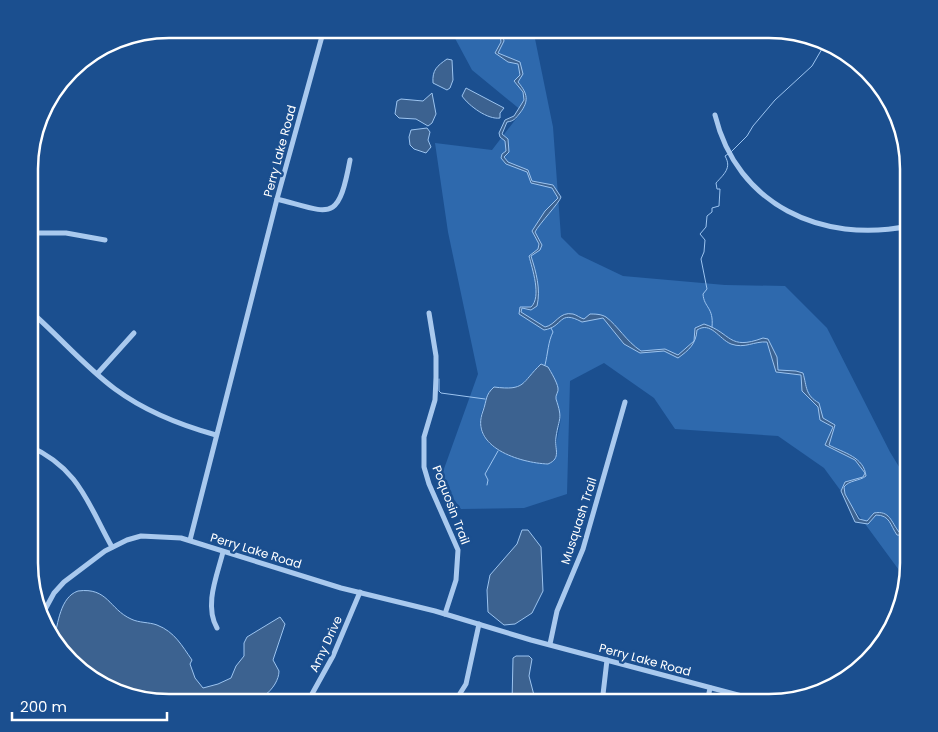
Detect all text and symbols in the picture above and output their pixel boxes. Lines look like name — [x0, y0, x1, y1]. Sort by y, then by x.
street label: Perry Lake Road — [259, 103, 300, 199]
street label: Poquosin Trail — [429, 463, 474, 547]
street label: Musquash Trail — [556, 475, 601, 566]
street label: Perry Lake Road — [208, 529, 304, 572]
street label: Amy Drive — [305, 613, 346, 675]
street label: Perry Lake Road — [597, 639, 693, 680]
scale bar — [12, 690, 168, 722]
text: 200 m — [20, 696, 67, 717]

